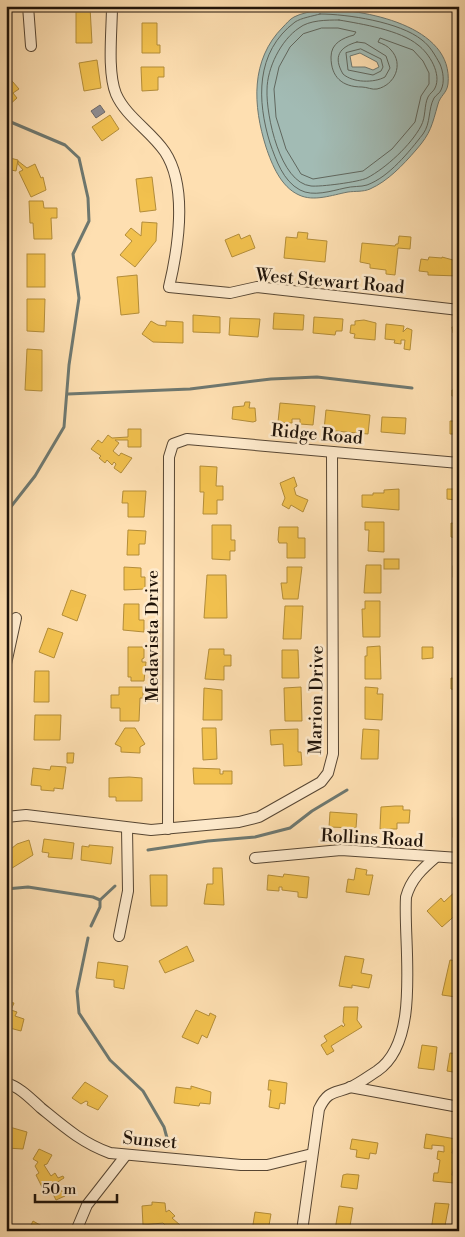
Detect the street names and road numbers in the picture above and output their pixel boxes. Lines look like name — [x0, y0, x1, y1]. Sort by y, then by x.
street label: West Stewart Road — [253, 263, 406, 300]
street label: Ridge Road — [270, 419, 365, 450]
street label: Medavista Drive — [141, 570, 164, 702]
street label: Marion Drive — [304, 645, 329, 755]
street label: Rollins Road — [320, 824, 425, 853]
street label: Sunset — [122, 1127, 179, 1154]

